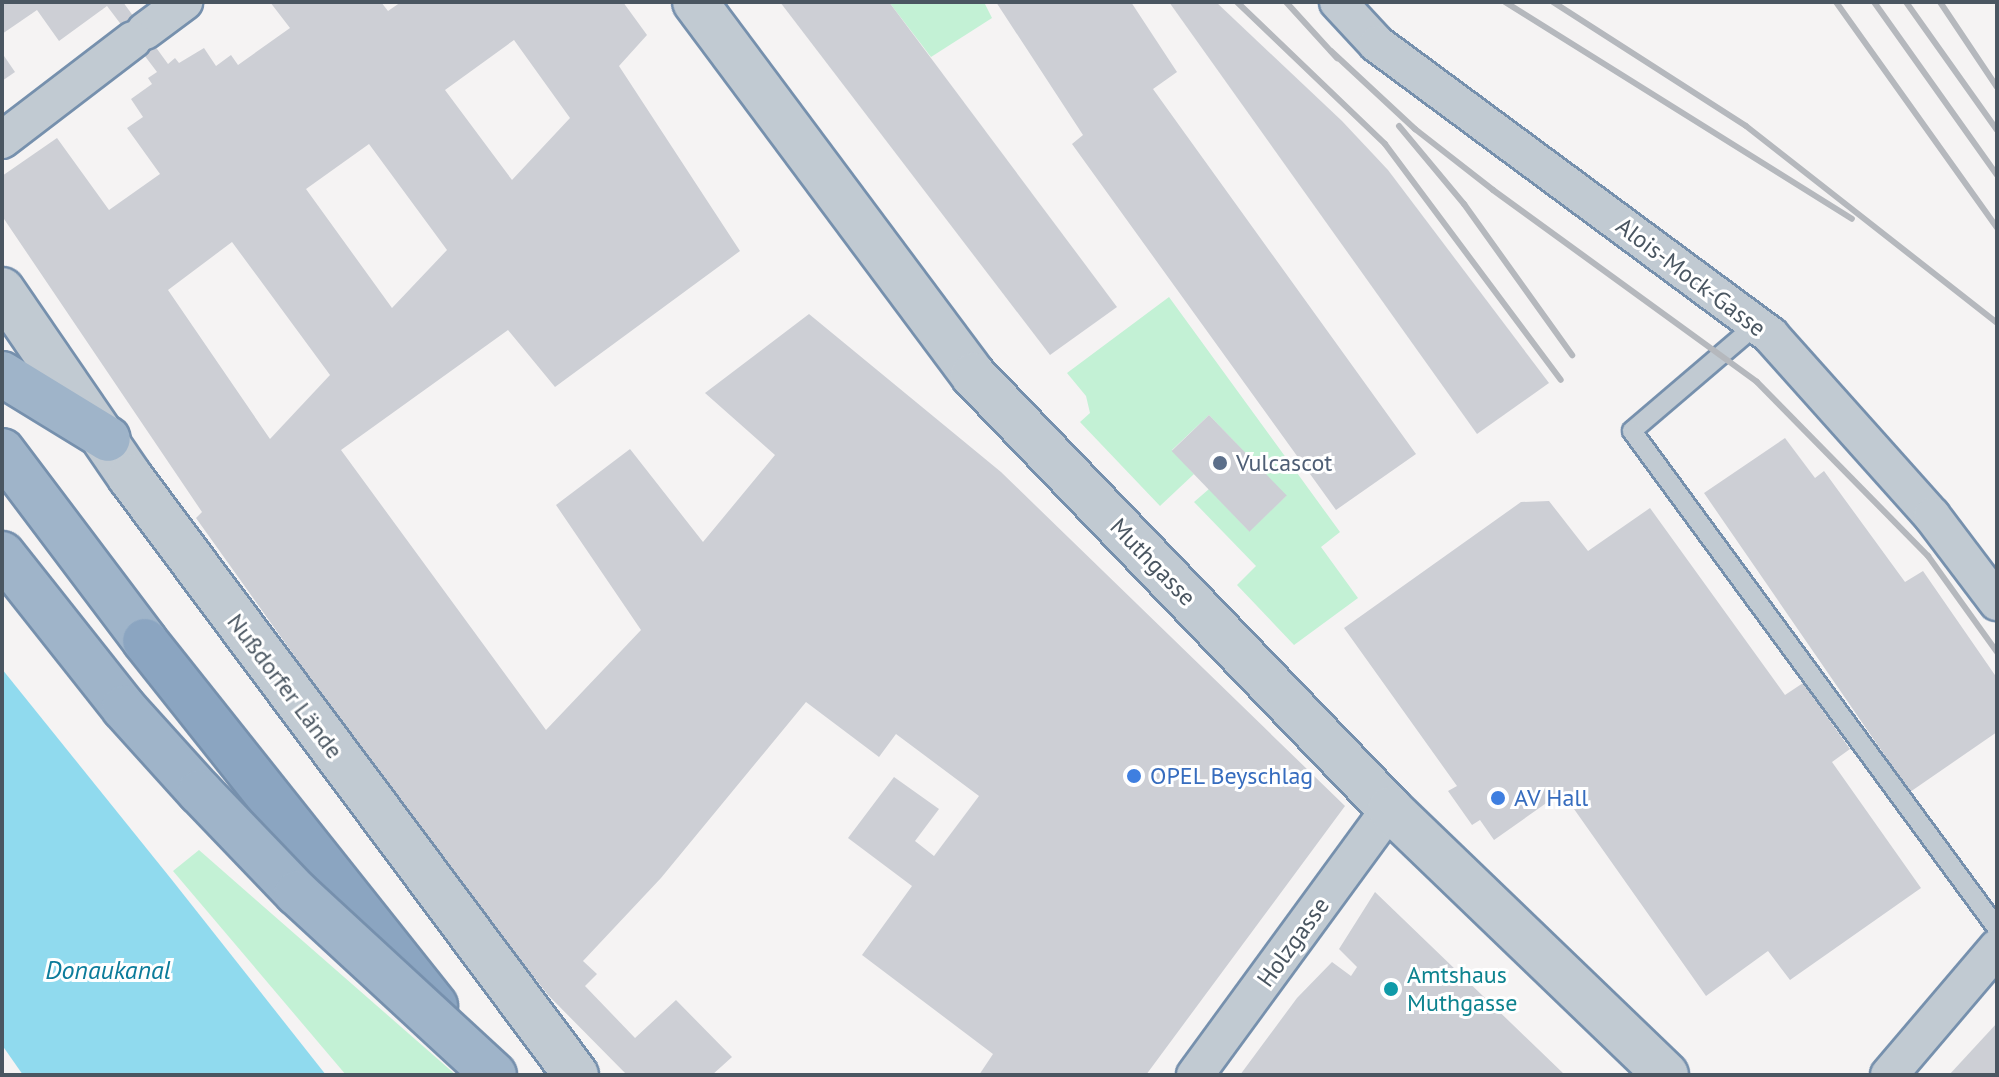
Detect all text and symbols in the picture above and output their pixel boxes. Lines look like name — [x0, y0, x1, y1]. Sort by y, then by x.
street label: Alois-Mock-Gasse — [1611, 211, 1771, 343]
place label: Vulcascot — [1236, 449, 1332, 477]
marker: Vulcascot — [1211, 454, 1229, 472]
street label: Muthgasse — [1104, 512, 1202, 612]
street label: Nußdorfer Lände — [221, 608, 349, 764]
place label: OPEL Beyschlag — [1150, 762, 1314, 790]
marker: OPEL Beyschlag — [1125, 767, 1143, 785]
place label: AV Hall — [1514, 784, 1589, 812]
marker: AV Hall — [1489, 789, 1507, 807]
street label: Holzgasse — [1251, 892, 1335, 992]
water label: Donaukanal — [45, 954, 171, 986]
place label: Amtshaus Muthgasse — [1407, 961, 1517, 1017]
marker: Amtshaus Muthgasse — [1382, 980, 1400, 998]

